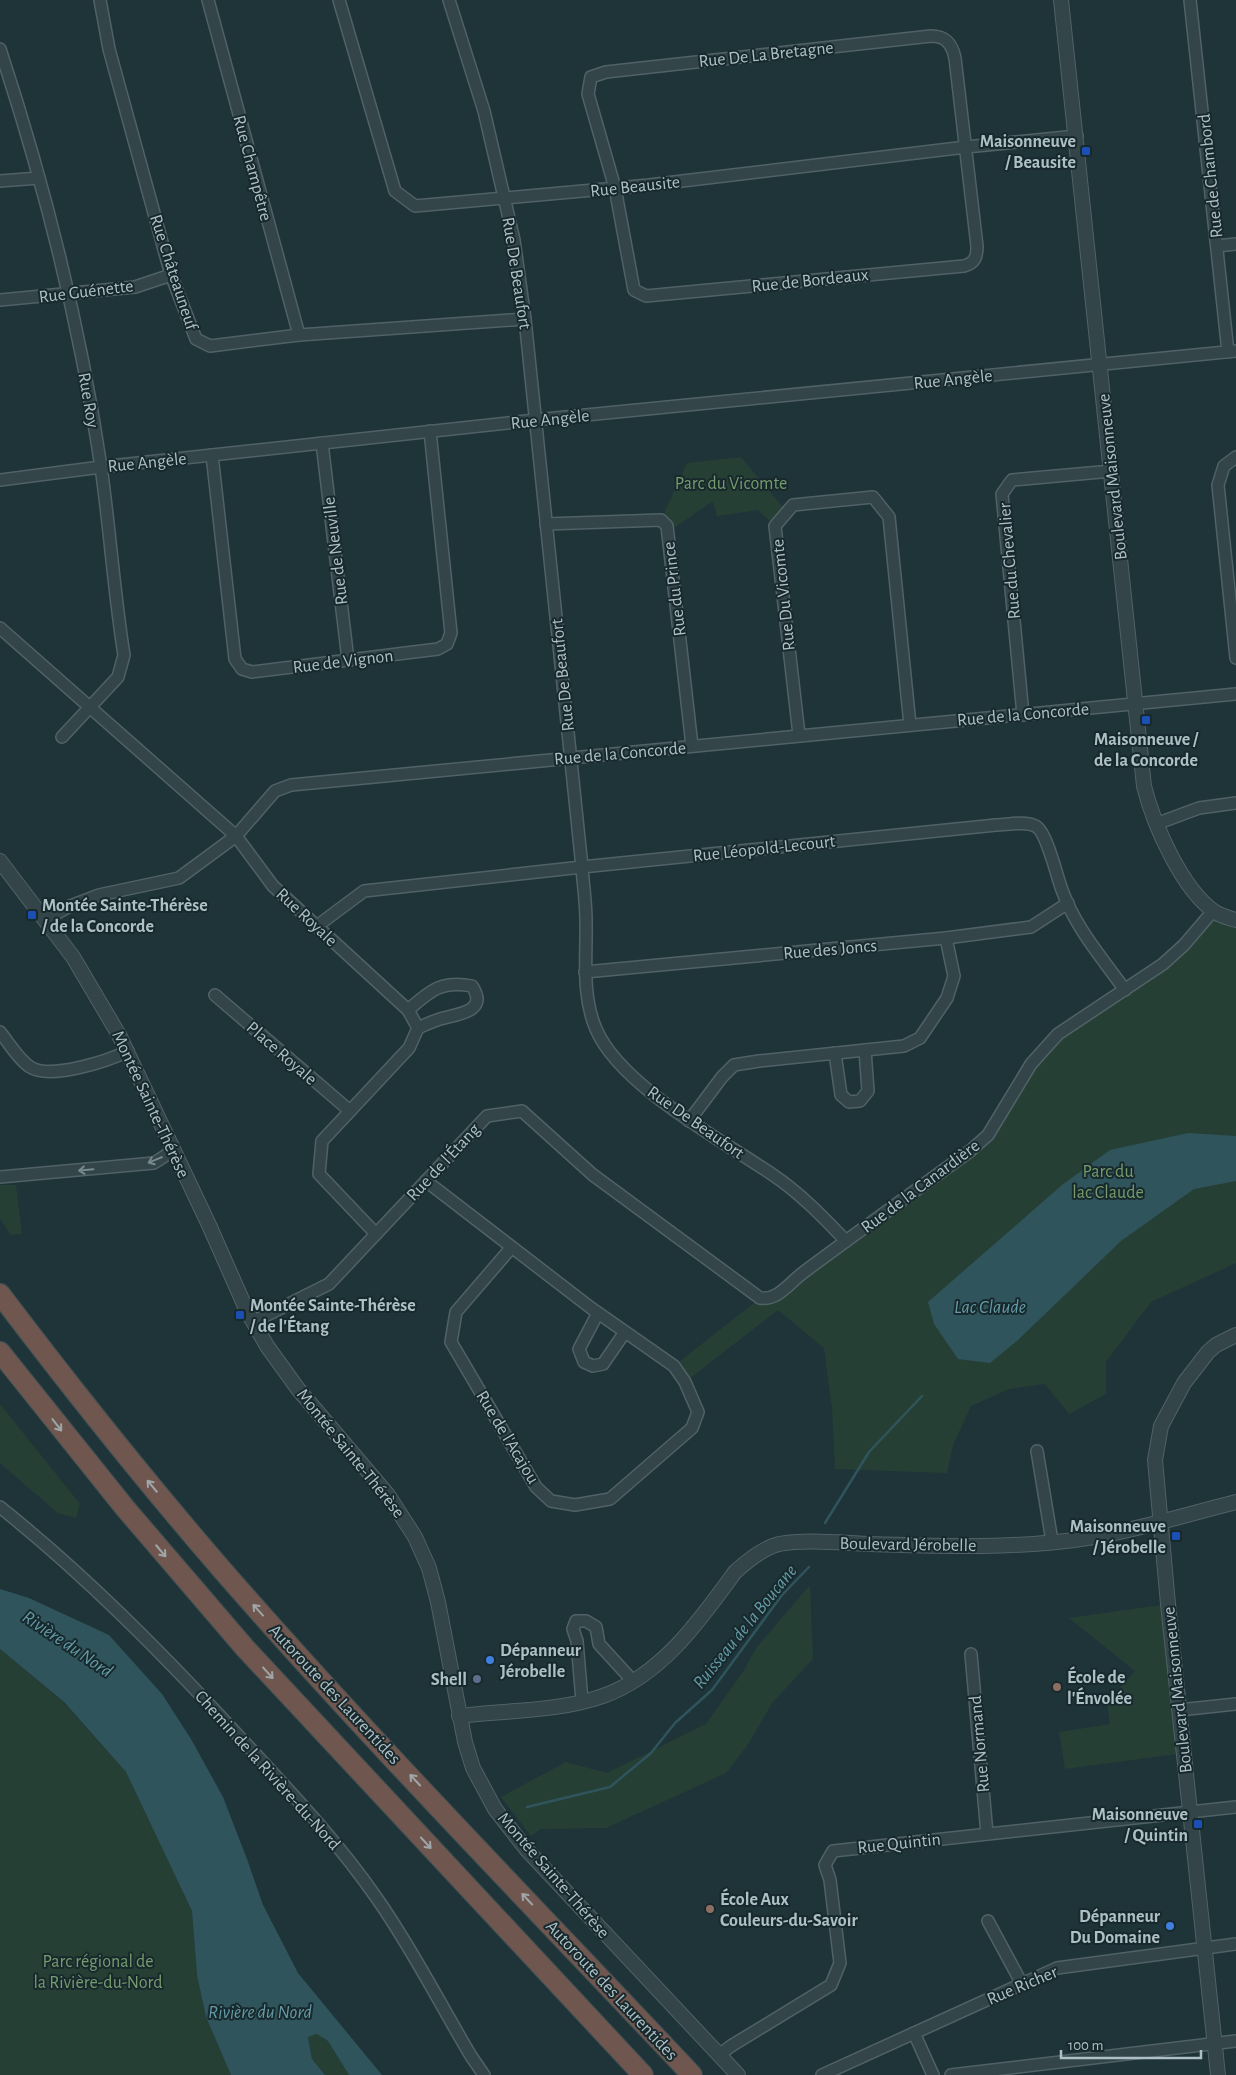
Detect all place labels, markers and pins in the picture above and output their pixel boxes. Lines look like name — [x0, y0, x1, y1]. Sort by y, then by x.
place label: Maisonneuve / Beausite — [980, 133, 1076, 172]
marker: Maisonneuve / Beausite — [1080, 145, 1092, 157]
marker: Maisonneuve / de la Concorde — [1140, 714, 1152, 726]
place label: Maisonneuve / de la Concorde — [1094, 731, 1199, 770]
place label: Montée Sainte-Thérèse / de la Concorde — [41, 897, 208, 936]
marker: Montée Sainte-Thérèse / de la Concorde — [26, 909, 38, 921]
place label: Montée Sainte-Thérèse / de l'Étang — [249, 1297, 416, 1336]
marker: Montée Sainte-Thérèse / de l'Étang — [234, 1309, 246, 1321]
place label: Maisonneuve / Jérobelle — [1070, 1518, 1166, 1557]
marker: Maisonneuve / Jérobelle — [1170, 1530, 1182, 1542]
place label: Dépanneur Jérobelle — [500, 1642, 582, 1681]
marker: Dépanneur Jérobelle — [484, 1654, 496, 1666]
place label: École de l'Énvolée — [1067, 1666, 1132, 1708]
place label: Shell — [431, 1671, 467, 1689]
marker: Shell — [471, 1673, 483, 1685]
marker: École de l'Énvolée — [1051, 1681, 1063, 1693]
place label: Maisonneuve / Quintin — [1092, 1806, 1188, 1845]
marker: Maisonneuve / Quintin — [1192, 1818, 1204, 1830]
place label: École Aux Couleurs-du-Savoir — [720, 1888, 858, 1930]
marker: École Aux Couleurs-du-Savoir — [704, 1903, 716, 1915]
place label: Dépanneur Du Domaine — [1070, 1908, 1161, 1947]
marker: Dépanneur Du Domaine — [1164, 1920, 1176, 1932]

